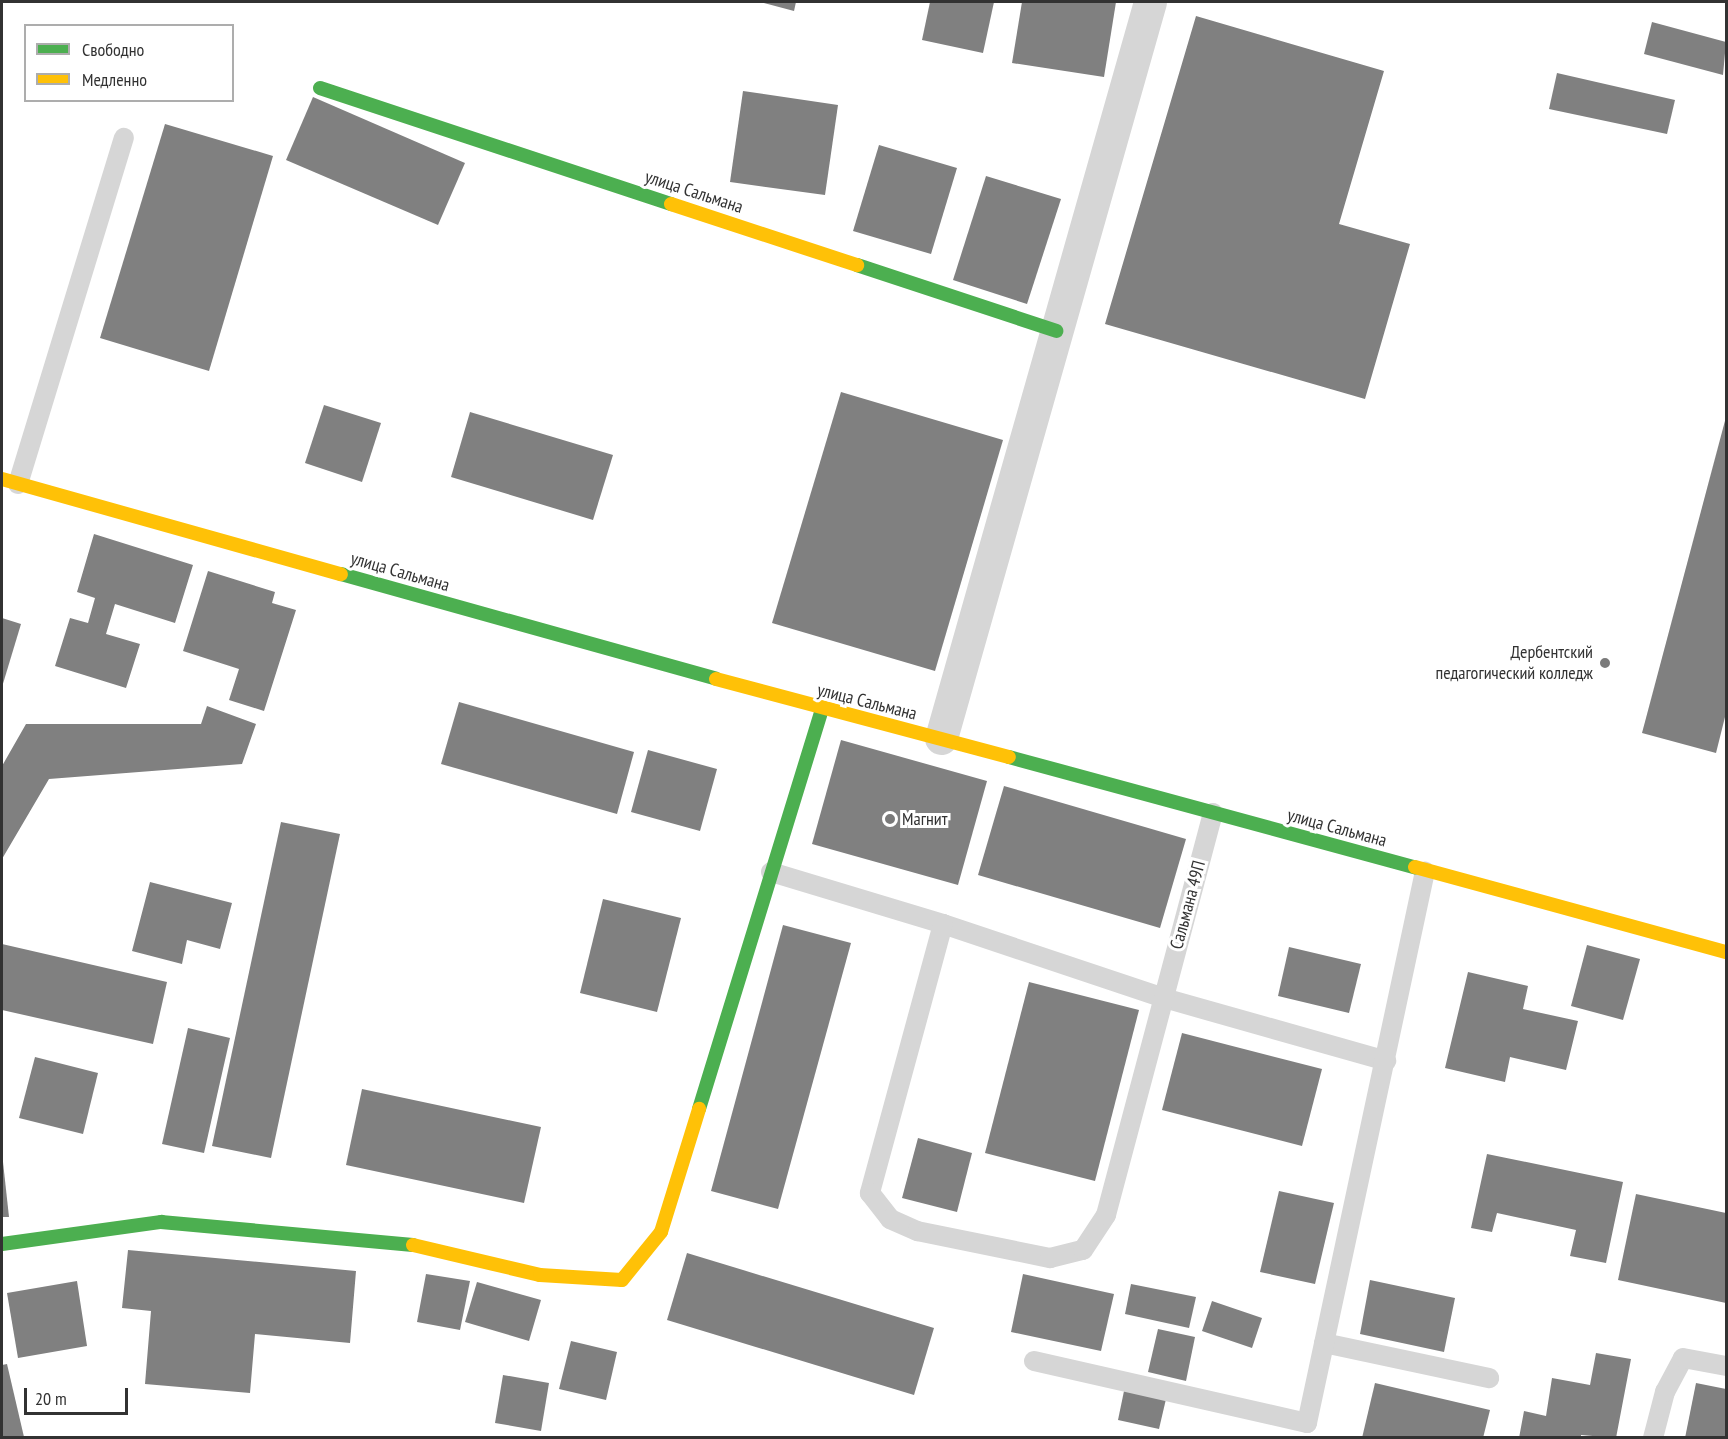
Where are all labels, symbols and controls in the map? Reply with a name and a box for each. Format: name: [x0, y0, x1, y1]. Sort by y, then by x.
legend: [24, 24, 234, 102]
text: Свободно: [82, 38, 144, 61]
text: Медленно: [82, 68, 147, 91]
street label: улица Сальмана: [642, 166, 746, 218]
street label: улица Сальмана: [348, 548, 452, 596]
place label: Дербентский педагогический колледж: [1436, 642, 1593, 684]
marker: Дербентский педагогический колледж: [1598, 656, 1612, 670]
street label: улица Сальмана: [815, 679, 919, 725]
street label: улица Сальмана: [1285, 804, 1389, 852]
place label: Магнит: [902, 808, 947, 830]
marker: Магнит: [883, 812, 897, 826]
street label: Сальмана 49П: [1166, 858, 1210, 952]
scale bar: [27, 1376, 130, 1414]
text: 20 m: [35, 1387, 67, 1410]

